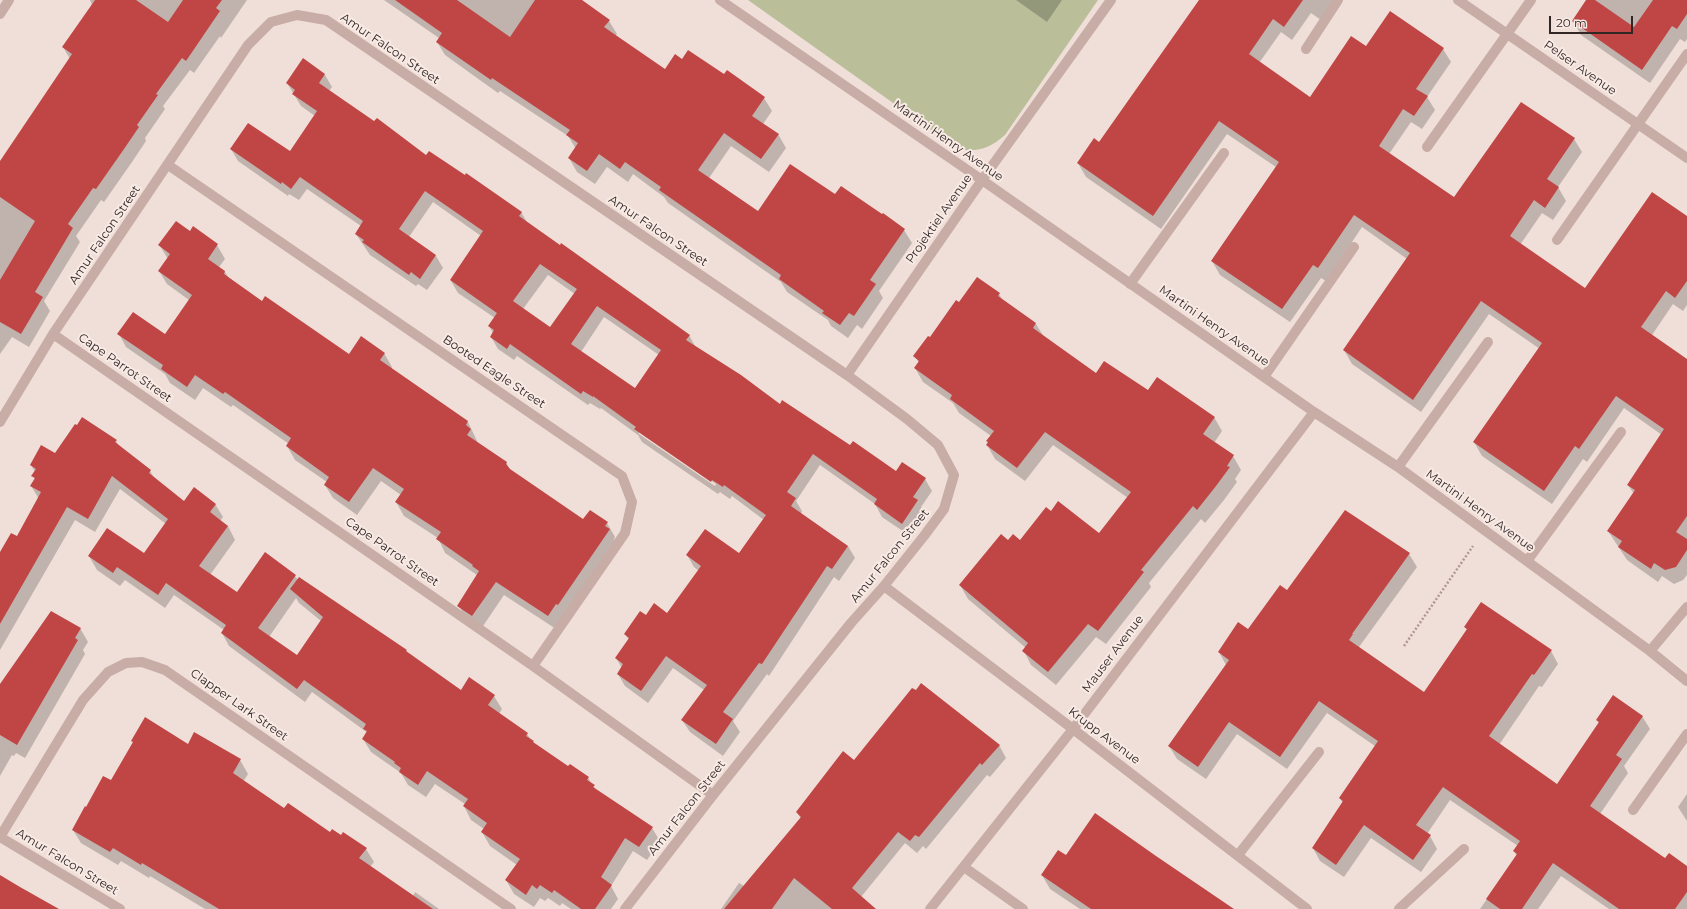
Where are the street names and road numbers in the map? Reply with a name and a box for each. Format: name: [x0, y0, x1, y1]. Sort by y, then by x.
street label: Amur Falcon Street: [338, 10, 442, 88]
street label: Pelser Avenue: [1541, 38, 1619, 98]
street label: Martini Henry Avenue: [890, 98, 1006, 184]
street label: Projektiel Avenue: [903, 172, 975, 266]
street label: Amur Falcon Street: [66, 183, 144, 287]
street label: Amur Falcon Street: [606, 192, 710, 270]
street label: Martini Henry Avenue: [1156, 283, 1272, 369]
street label: Cape Parrot Street: [76, 330, 174, 406]
street label: Booted Eagle Street: [440, 332, 548, 412]
street label: Martini Henry Avenue: [1423, 467, 1537, 555]
street label: Amur Falcon Street: [848, 506, 932, 606]
street label: Cape Parrot Street: [343, 514, 441, 590]
street label: Mauser Avenue: [1079, 613, 1147, 695]
street label: Clapper Lark Street: [187, 666, 291, 744]
street label: Krupp Avenue: [1065, 704, 1143, 768]
street label: Amur Falcon Street: [645, 758, 729, 858]
street label: Amur Falcon Street: [13, 826, 121, 898]

